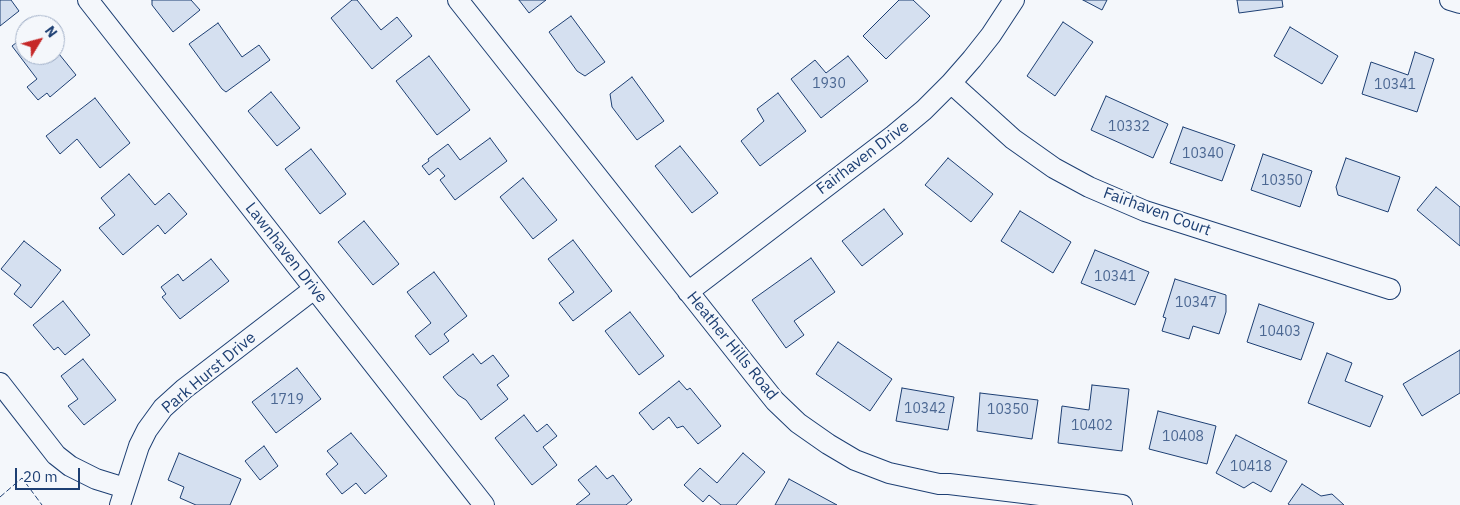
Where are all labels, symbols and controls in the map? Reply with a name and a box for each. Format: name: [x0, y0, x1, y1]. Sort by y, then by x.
north arrow: [15, 15, 65, 65]
text: N: [41, 22, 61, 41]
house number: 1930: [812, 76, 846, 92]
house number: 10341: [1374, 77, 1416, 93]
street label: Fairhaven Drive: [813, 117, 913, 199]
house number: 10332: [1108, 119, 1150, 135]
house number: 10340: [1182, 146, 1224, 162]
house number: 10350: [1261, 173, 1303, 189]
street label: Fairhaven Court: [1101, 184, 1213, 240]
street label: Lawnhaven Drive: [241, 199, 331, 307]
house number: 10341: [1094, 269, 1136, 285]
street label: Heather Hills Road: [682, 288, 782, 404]
house number: 10347: [1175, 295, 1217, 311]
house number: 10403: [1259, 324, 1301, 340]
street label: Park Hurst Drive: [158, 328, 260, 418]
house number: 1719: [270, 392, 304, 408]
house number: 10342: [904, 401, 946, 417]
house number: 10350: [987, 402, 1029, 418]
house number: 10402: [1071, 418, 1113, 434]
house number: 10408: [1162, 429, 1204, 445]
scale bar: [18, 458, 82, 490]
house number: 10418: [1230, 459, 1272, 475]
text: 20 m: [23, 467, 58, 486]

